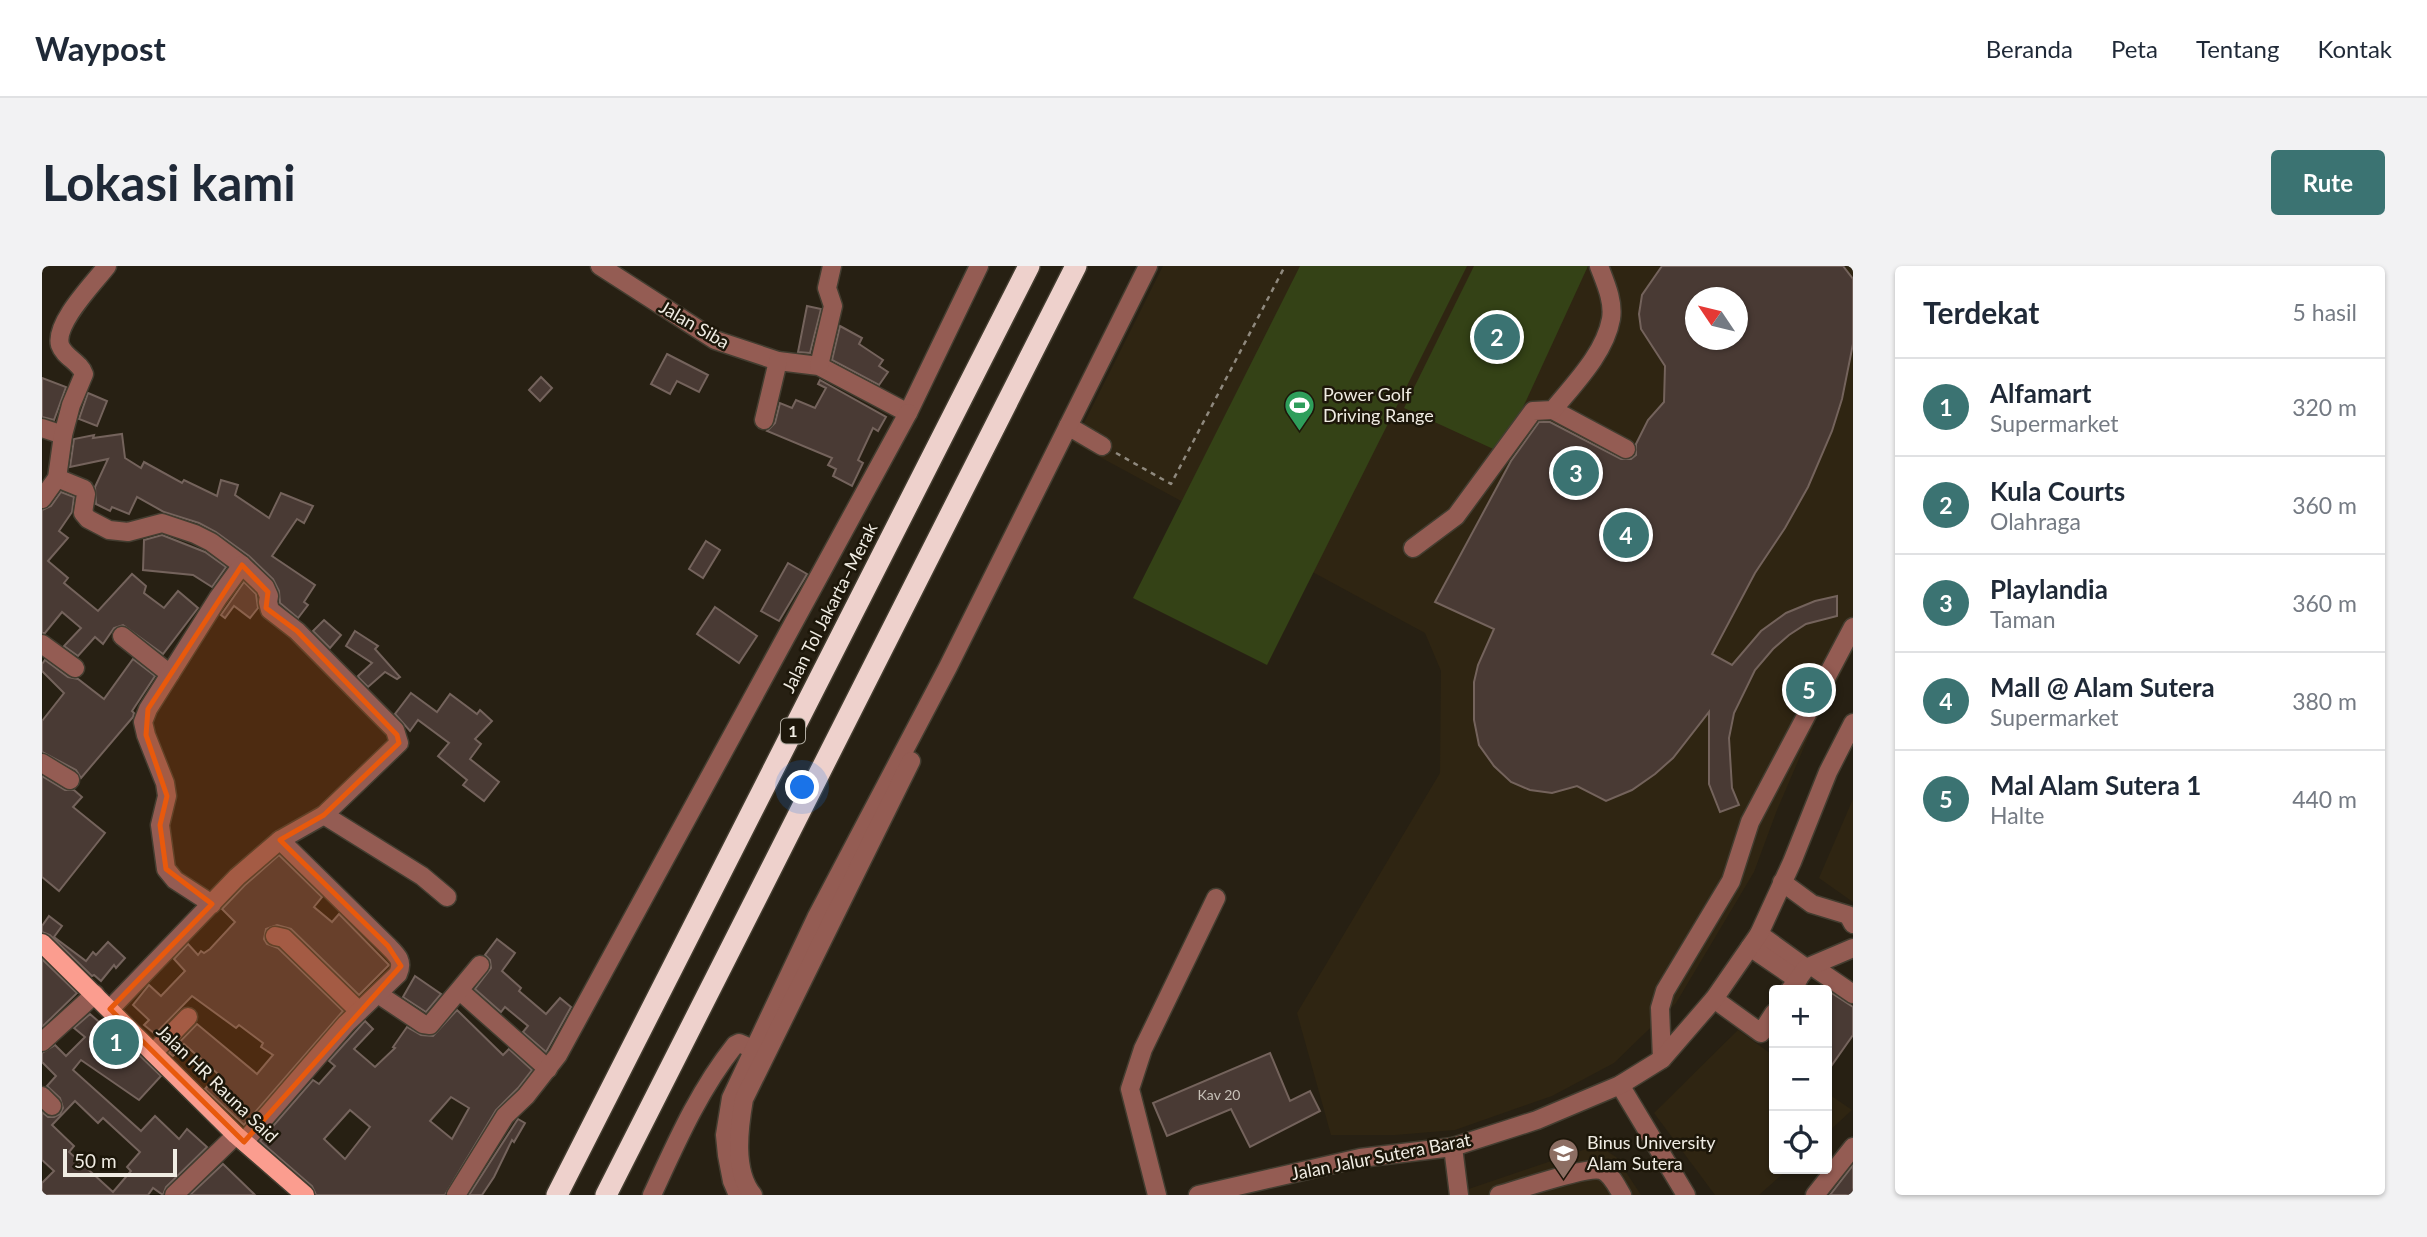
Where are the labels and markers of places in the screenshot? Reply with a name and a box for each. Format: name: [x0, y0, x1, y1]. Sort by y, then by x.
pin: 2: [1474, 311, 1520, 363]
place label: Power Golf Driving Range: [1323, 383, 1434, 426]
sports icon: Power Golf Driving Range: [1283, 388, 1317, 432]
pin: 3: [1553, 447, 1599, 499]
pin: 4: [1603, 509, 1649, 561]
pin: 5: [1786, 664, 1832, 716]
pin: 1: [93, 1016, 139, 1068]
place label: Binus University Alam Sutera: [1587, 1131, 1716, 1174]
school or university icon: Binus University Alam Sutera: [1547, 1136, 1581, 1180]

